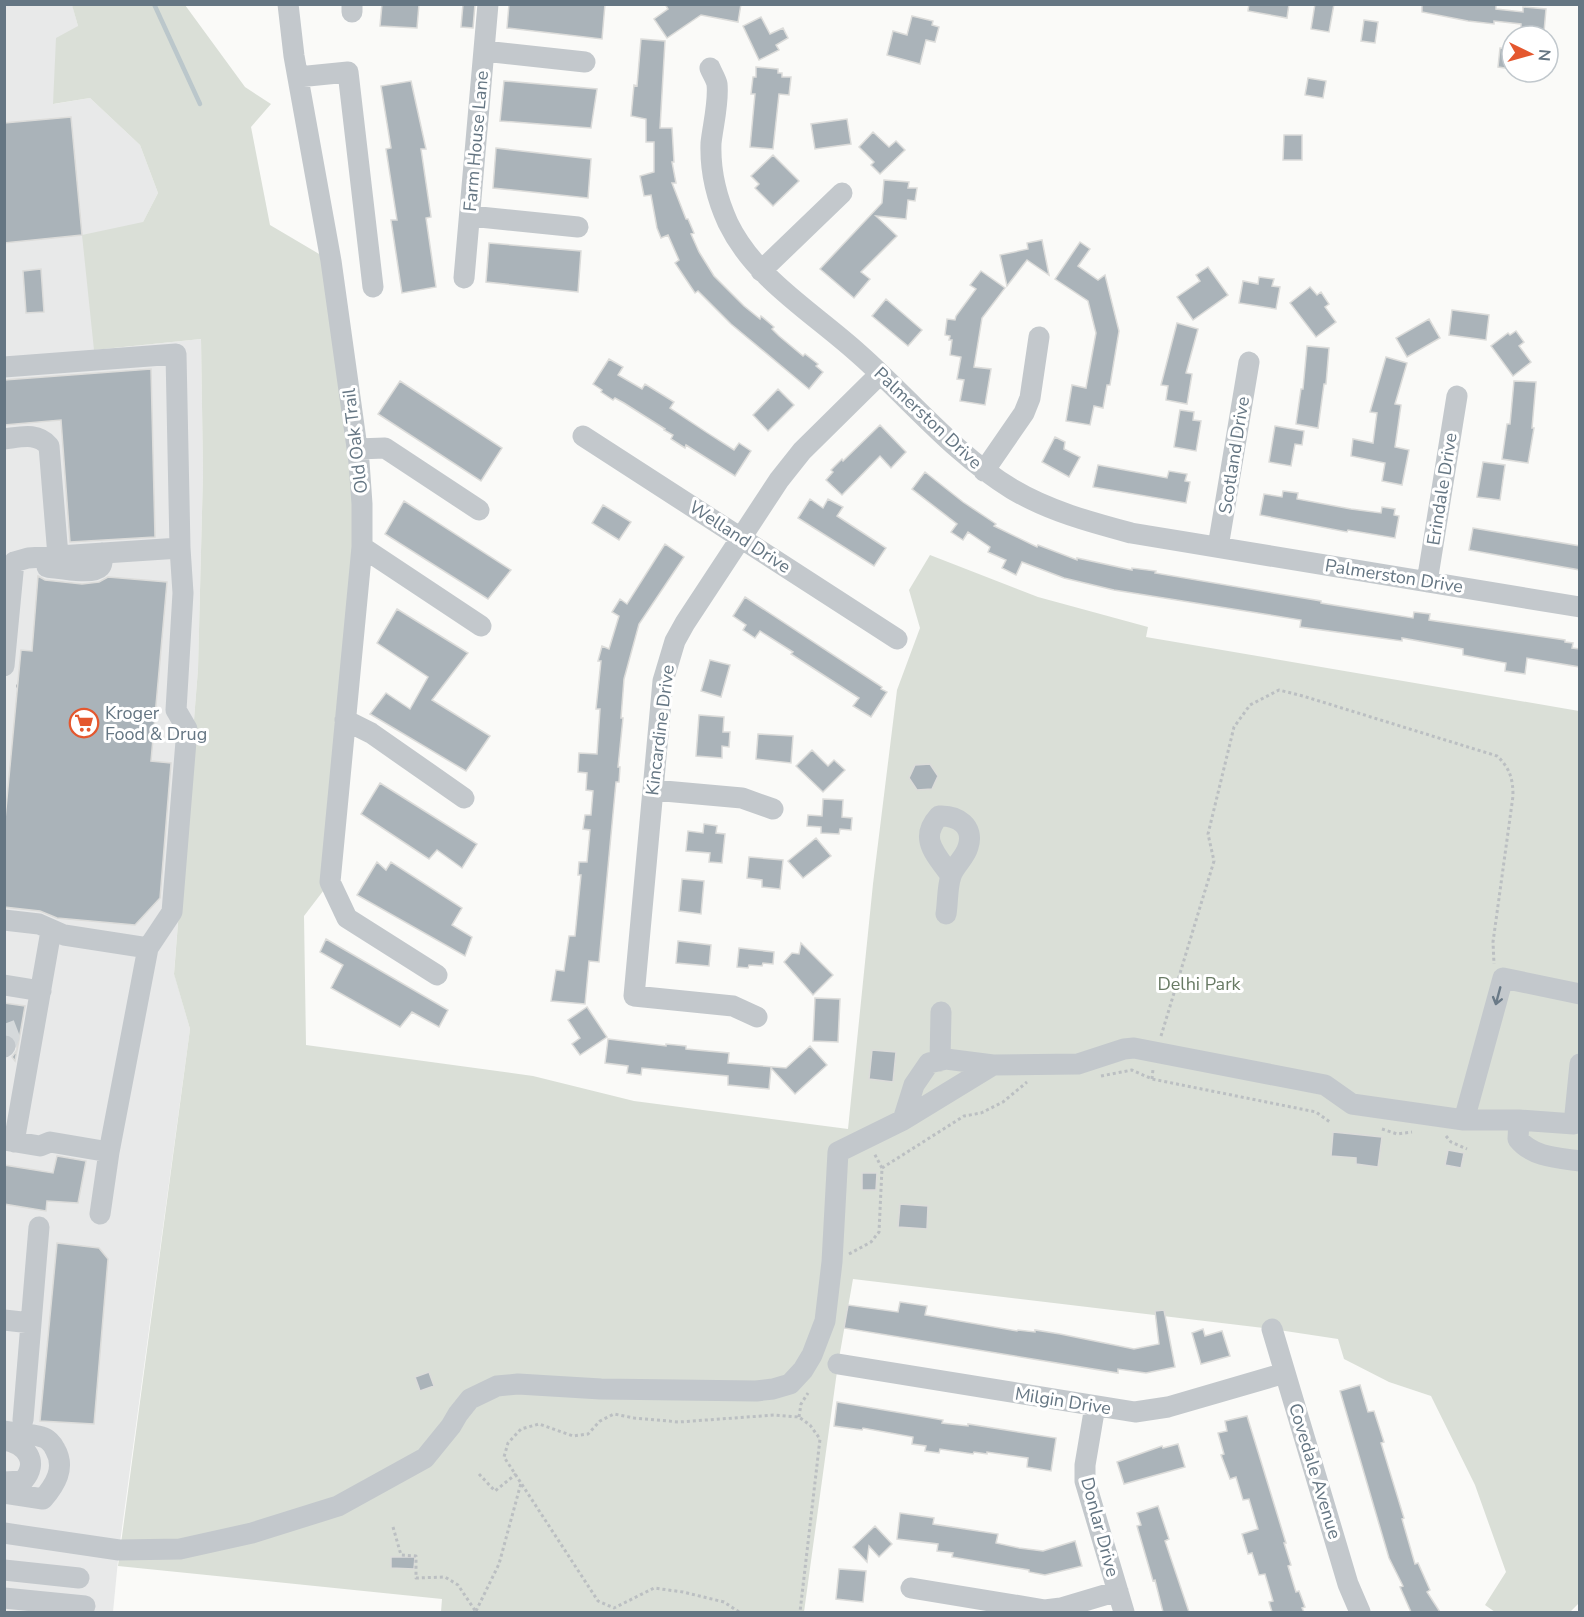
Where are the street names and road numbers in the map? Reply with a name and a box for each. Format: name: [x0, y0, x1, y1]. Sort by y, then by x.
street label: Farm House Lane: [458, 70, 494, 212]
street label: Palmerston Drive: [869, 362, 987, 474]
street label: Old Oak Trail: [337, 386, 373, 495]
street label: Scotland Drive: [1213, 395, 1255, 515]
street label: Erindale Drive: [1421, 431, 1463, 547]
street label: Welland Drive: [685, 495, 795, 579]
street label: Palmerston Drive: [1323, 553, 1465, 599]
street label: Kincardine Drive: [640, 663, 680, 797]
street label: Milgin Drive: [1013, 1382, 1113, 1420]
street label: Covedale Avenue: [1283, 1400, 1347, 1542]
street label: Donlar Drive: [1075, 1475, 1125, 1579]

